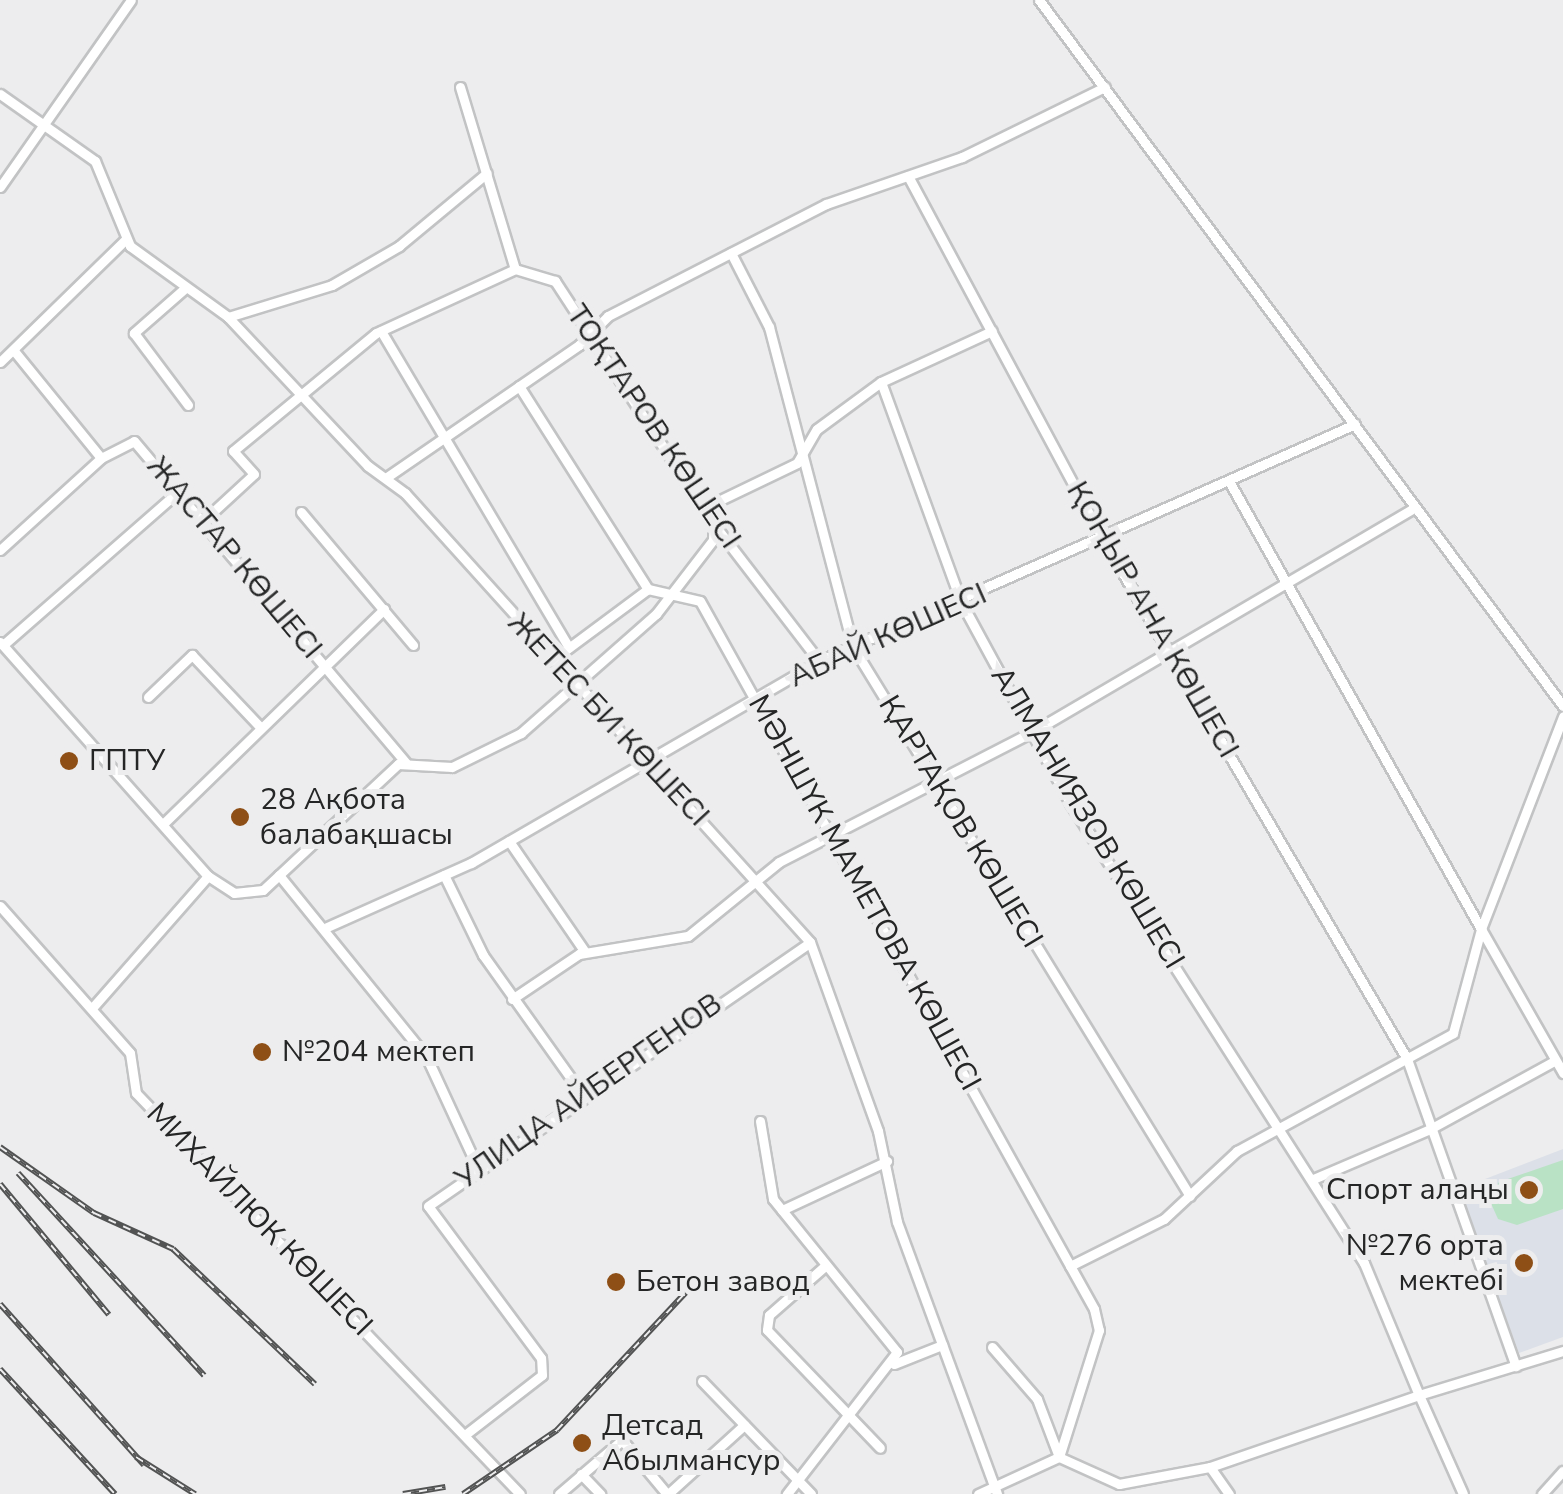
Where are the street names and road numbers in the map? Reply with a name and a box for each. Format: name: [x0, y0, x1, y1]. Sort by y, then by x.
street label: ТОҚТАРОВ КӨШЕСІ: [558, 298, 748, 556]
street label: ЖАСТАР КӨШЕСІ: [139, 450, 329, 666]
street label: ҚОҢЫР АНА КӨШЕСІ: [1058, 476, 1246, 764]
street label: АБАЙ КӨШЕСІ: [784, 576, 992, 696]
street label: ЖЕТЕС БИ КӨШЕСІ: [500, 606, 716, 834]
street label: АЛМАНИЯЗОВ КӨШЕСІ: [983, 660, 1191, 976]
street label: МӘНШҮК МАМЕТОВА КӨШЕСІ: [740, 689, 988, 1097]
street label: ҚАРТАҚОВ КӨШЕСІ: [870, 689, 1050, 955]
street label: УЛИЦА АЙБЕРГЕНОВ: [449, 986, 729, 1198]
street label: МИХАЙЛЮК КӨШЕСІ: [139, 1096, 379, 1344]

